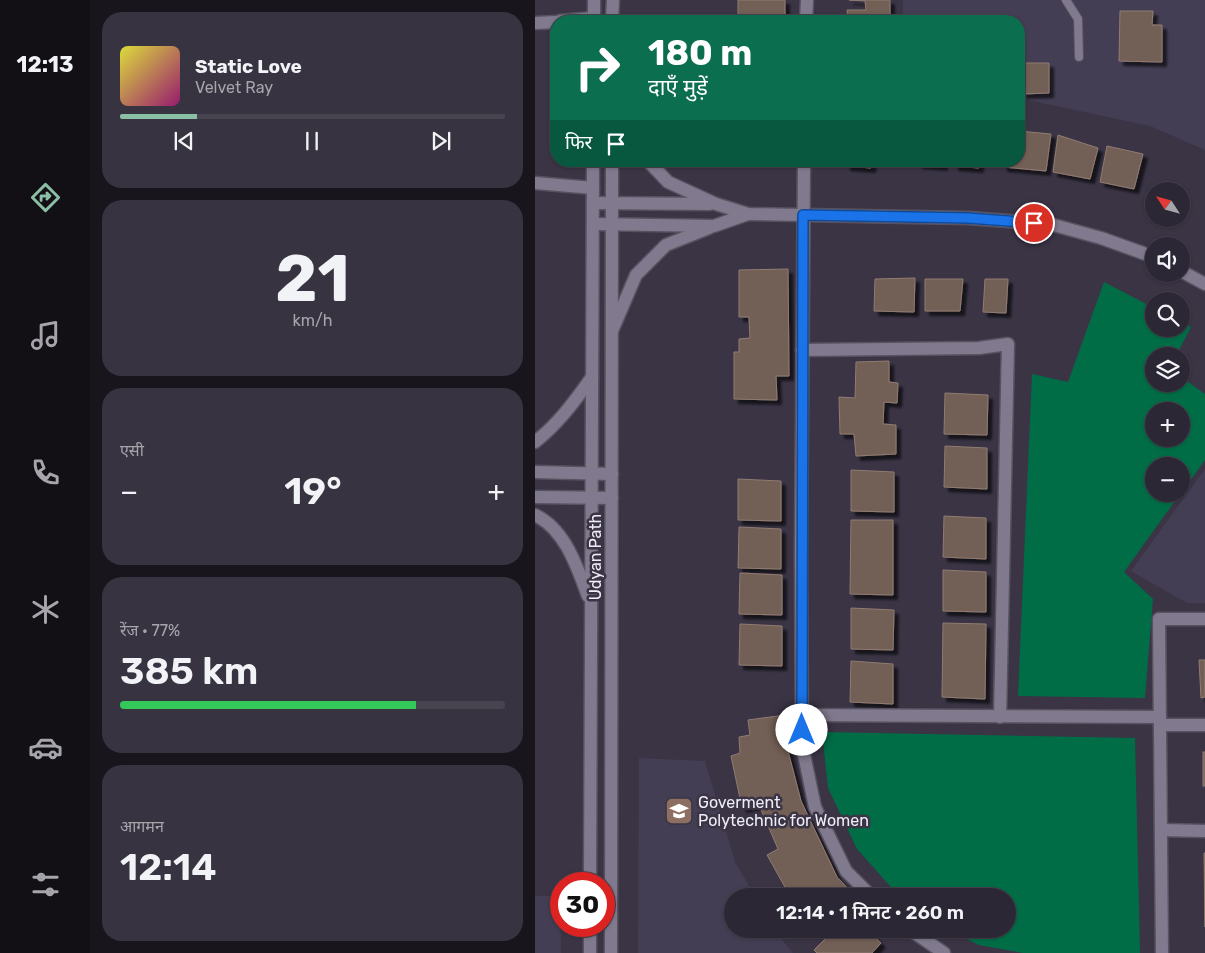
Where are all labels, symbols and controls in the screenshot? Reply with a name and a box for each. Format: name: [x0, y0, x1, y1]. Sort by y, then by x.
text: 180 m: [648, 32, 752, 74]
icon: right: [565, 35, 630, 100]
text: 12:13: [16, 51, 74, 78]
text: Static Love: [195, 55, 302, 78]
text: दाएँ मुड़ें: [648, 74, 708, 101]
text: Velvet Ray: [195, 78, 273, 97]
icon: previous: [170, 127, 198, 155]
icon: pause: [298, 127, 326, 155]
icon: next: [427, 127, 455, 155]
icon: arrive: [602, 130, 630, 158]
text: फिर: [565, 131, 592, 154]
icon: directions: [28, 180, 63, 215]
north arrow: [1145, 182, 1190, 228]
map controls: [1145, 182, 1190, 502]
pin: [1013, 202, 1055, 244]
icon: arrive: [1020, 209, 1048, 237]
button: sound: [1145, 237, 1190, 282]
text: 21: [275, 240, 350, 317]
button: search: [1145, 292, 1190, 337]
text: km/h: [293, 311, 332, 330]
icon: music: [28, 318, 63, 353]
button: layers: [1145, 347, 1190, 392]
button: +: [1145, 402, 1190, 447]
text: एसी: [120, 441, 144, 460]
icon: phone: [28, 455, 63, 490]
button: −: [1145, 457, 1190, 502]
text: 19°: [284, 468, 342, 514]
text: −: [120, 475, 138, 508]
text: +: [488, 475, 505, 508]
street label: Udyan Path: [586, 514, 605, 600]
icon: climate: [28, 592, 63, 627]
text: रेंज · 77%: [120, 621, 180, 640]
text: 385 km: [120, 648, 258, 694]
position arrow: [775, 703, 827, 755]
icon: car: [28, 730, 63, 765]
place label: Goverment Polytechnic for Women: [698, 793, 869, 830]
school or university icon: Goverment Polytechnic for Women: [664, 796, 694, 826]
text: आगमन: [120, 817, 164, 836]
text: 12:14: [120, 844, 217, 890]
icon: filters: [28, 867, 63, 902]
speed limit sign: 30: [550, 872, 615, 937]
text: 12:14 · 1 मिनट · 260 m: [776, 901, 964, 924]

